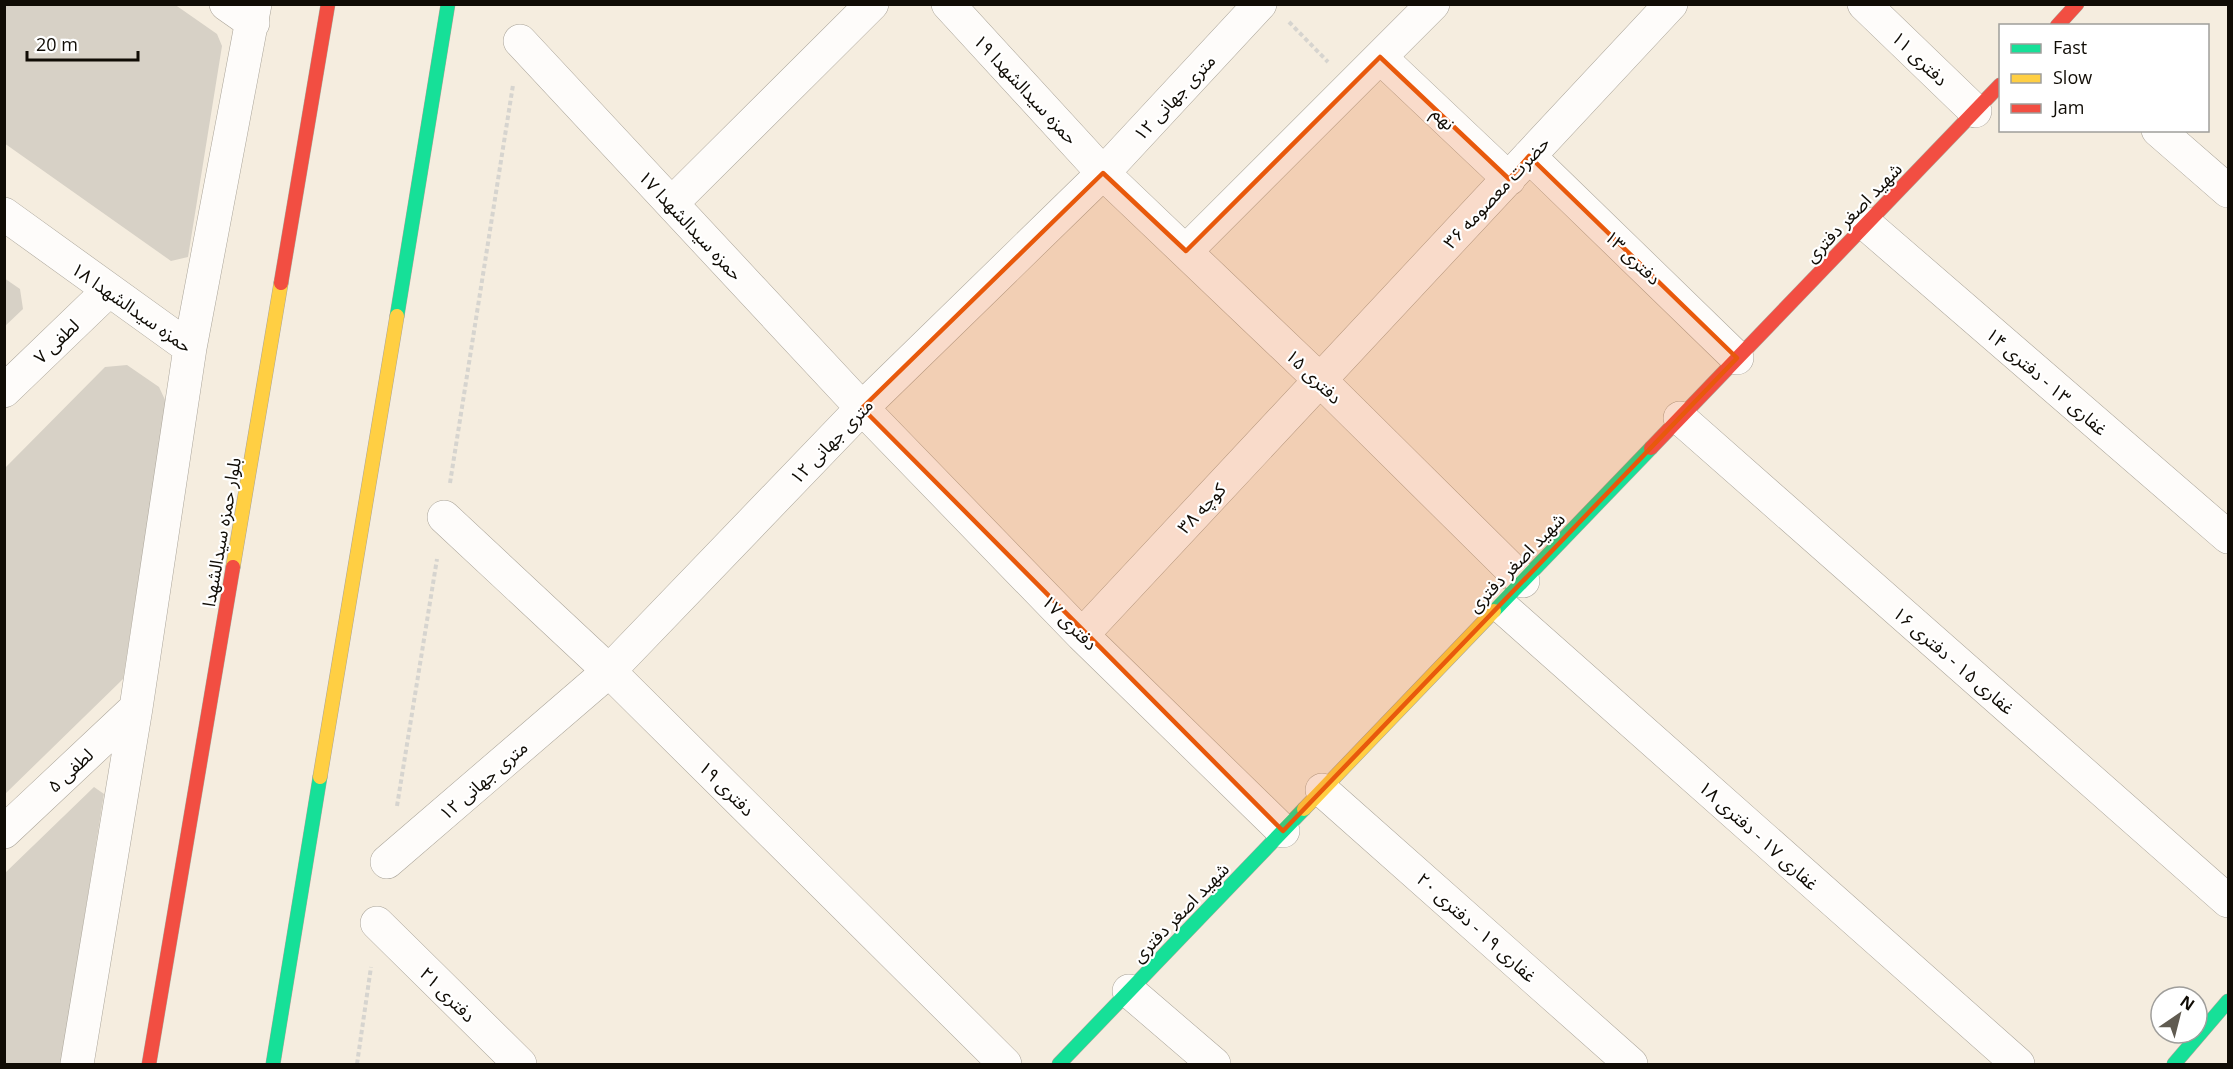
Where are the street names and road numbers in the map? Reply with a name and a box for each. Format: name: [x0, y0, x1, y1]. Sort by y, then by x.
street label: دفتری ۱۱: [1887, 25, 1953, 91]
street label: حمزه سیدالشهدا ۱۹: [969, 29, 1083, 149]
street label: ۱۲ متری جهانی: [1128, 49, 1220, 145]
street label: نهم: [1426, 101, 1461, 136]
street label: حضرت معصومه ۳۶: [1438, 131, 1554, 253]
street label: شهید اصغر دفتری: [1799, 157, 1907, 267]
street label: حمزه سیدالشهدا ۱۷: [634, 165, 748, 285]
street label: دفتری ۱۳: [1600, 224, 1666, 290]
street label: حمزه سیدالشهدا ۱۸: [67, 256, 197, 358]
street label: لطفی ۷: [28, 313, 84, 369]
street label: غفاری ۱۳ - دفتری ۱۴: [1981, 322, 2113, 440]
street label: دفتری ۱۵: [1281, 343, 1347, 409]
street label: ۱۲ متری جهانی: [784, 393, 878, 489]
street label: بلوار حمزه سیدالشهدا: [196, 455, 246, 609]
street label: کوچه ۳۸: [1172, 477, 1231, 538]
street label: شهید اصغر دفتری: [1462, 507, 1570, 617]
street label: دفتری ۱۷: [1037, 589, 1103, 655]
street label: غفاری ۱۵ - دفتری ۱۶: [1888, 601, 2020, 719]
street label: ۱۲ متری جهانی: [434, 735, 532, 825]
street label: لطفی ۵: [42, 743, 98, 797]
street label: دفتری ۱۹: [694, 755, 760, 821]
street label: غفاری ۱۷ - دفتری ۱۸: [1694, 775, 1824, 895]
street label: شهید اصغر دفتری: [1126, 857, 1234, 967]
street label: غفاری ۱۹ - دفتری ۲۰: [1412, 867, 1542, 987]
street label: دفتری ۲۱: [415, 961, 481, 1027]

